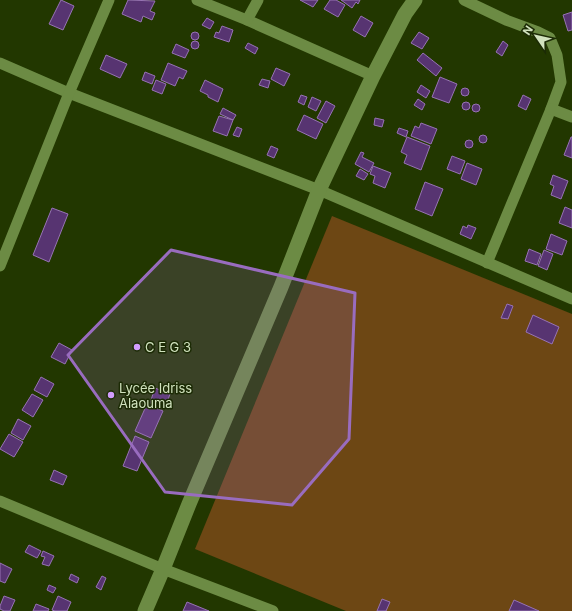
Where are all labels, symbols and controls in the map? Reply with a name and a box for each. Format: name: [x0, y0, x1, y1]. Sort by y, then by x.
north arrow: [516, 16, 556, 56]
text: N: [520, 23, 536, 38]
place label: C E G 3: [145, 339, 191, 355]
marker: C E G 3: [132, 342, 142, 352]
place label: Lycée Idriss Alaouma: [119, 380, 192, 411]
marker: Lycée Idriss Alaouma: [106, 390, 116, 400]

